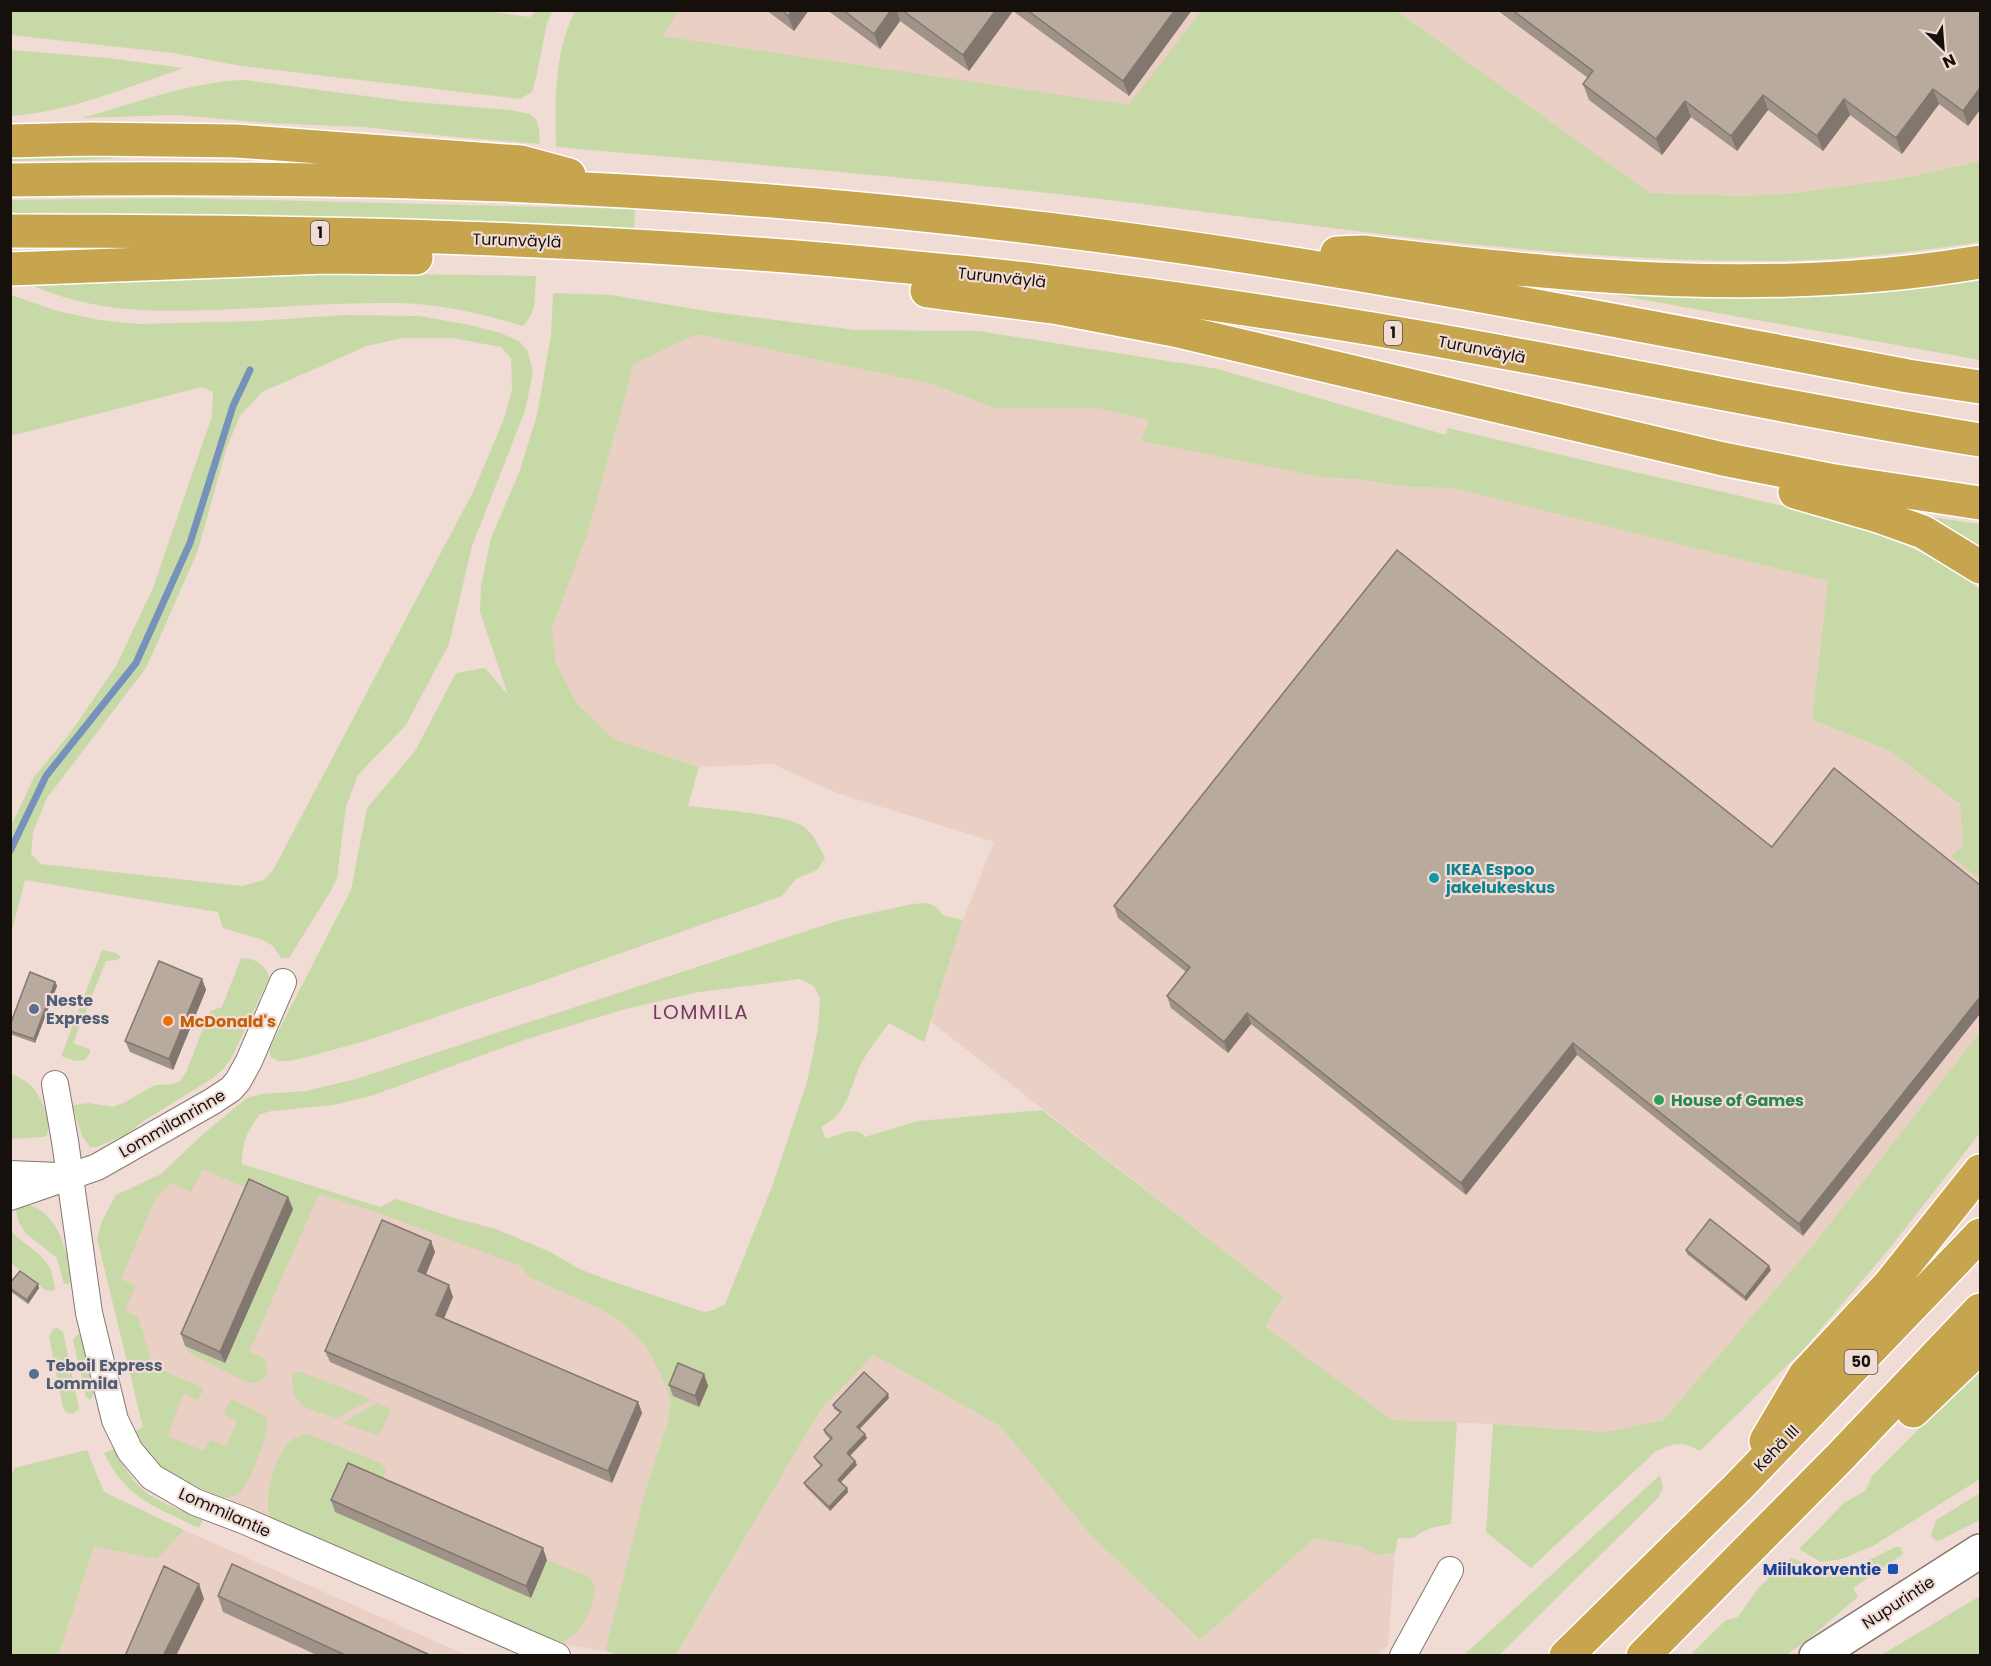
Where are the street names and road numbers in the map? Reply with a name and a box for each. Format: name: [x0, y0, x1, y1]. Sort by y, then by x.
road number: 1: [311, 221, 329, 245]
street label: Turunväylä: [472, 227, 562, 254]
street label: Turunväylä: [957, 261, 1047, 294]
road number: 1: [1384, 321, 1402, 345]
street label: Turunväylä: [1436, 330, 1528, 369]
street label: Lommilanrinne: [115, 1084, 230, 1163]
road number: 50: [1844, 1350, 1878, 1374]
street label: Kehä III: [1748, 1420, 1804, 1477]
street label: Lommilantie: [175, 1482, 275, 1543]
street label: Nupurintie: [1857, 1570, 1939, 1634]

